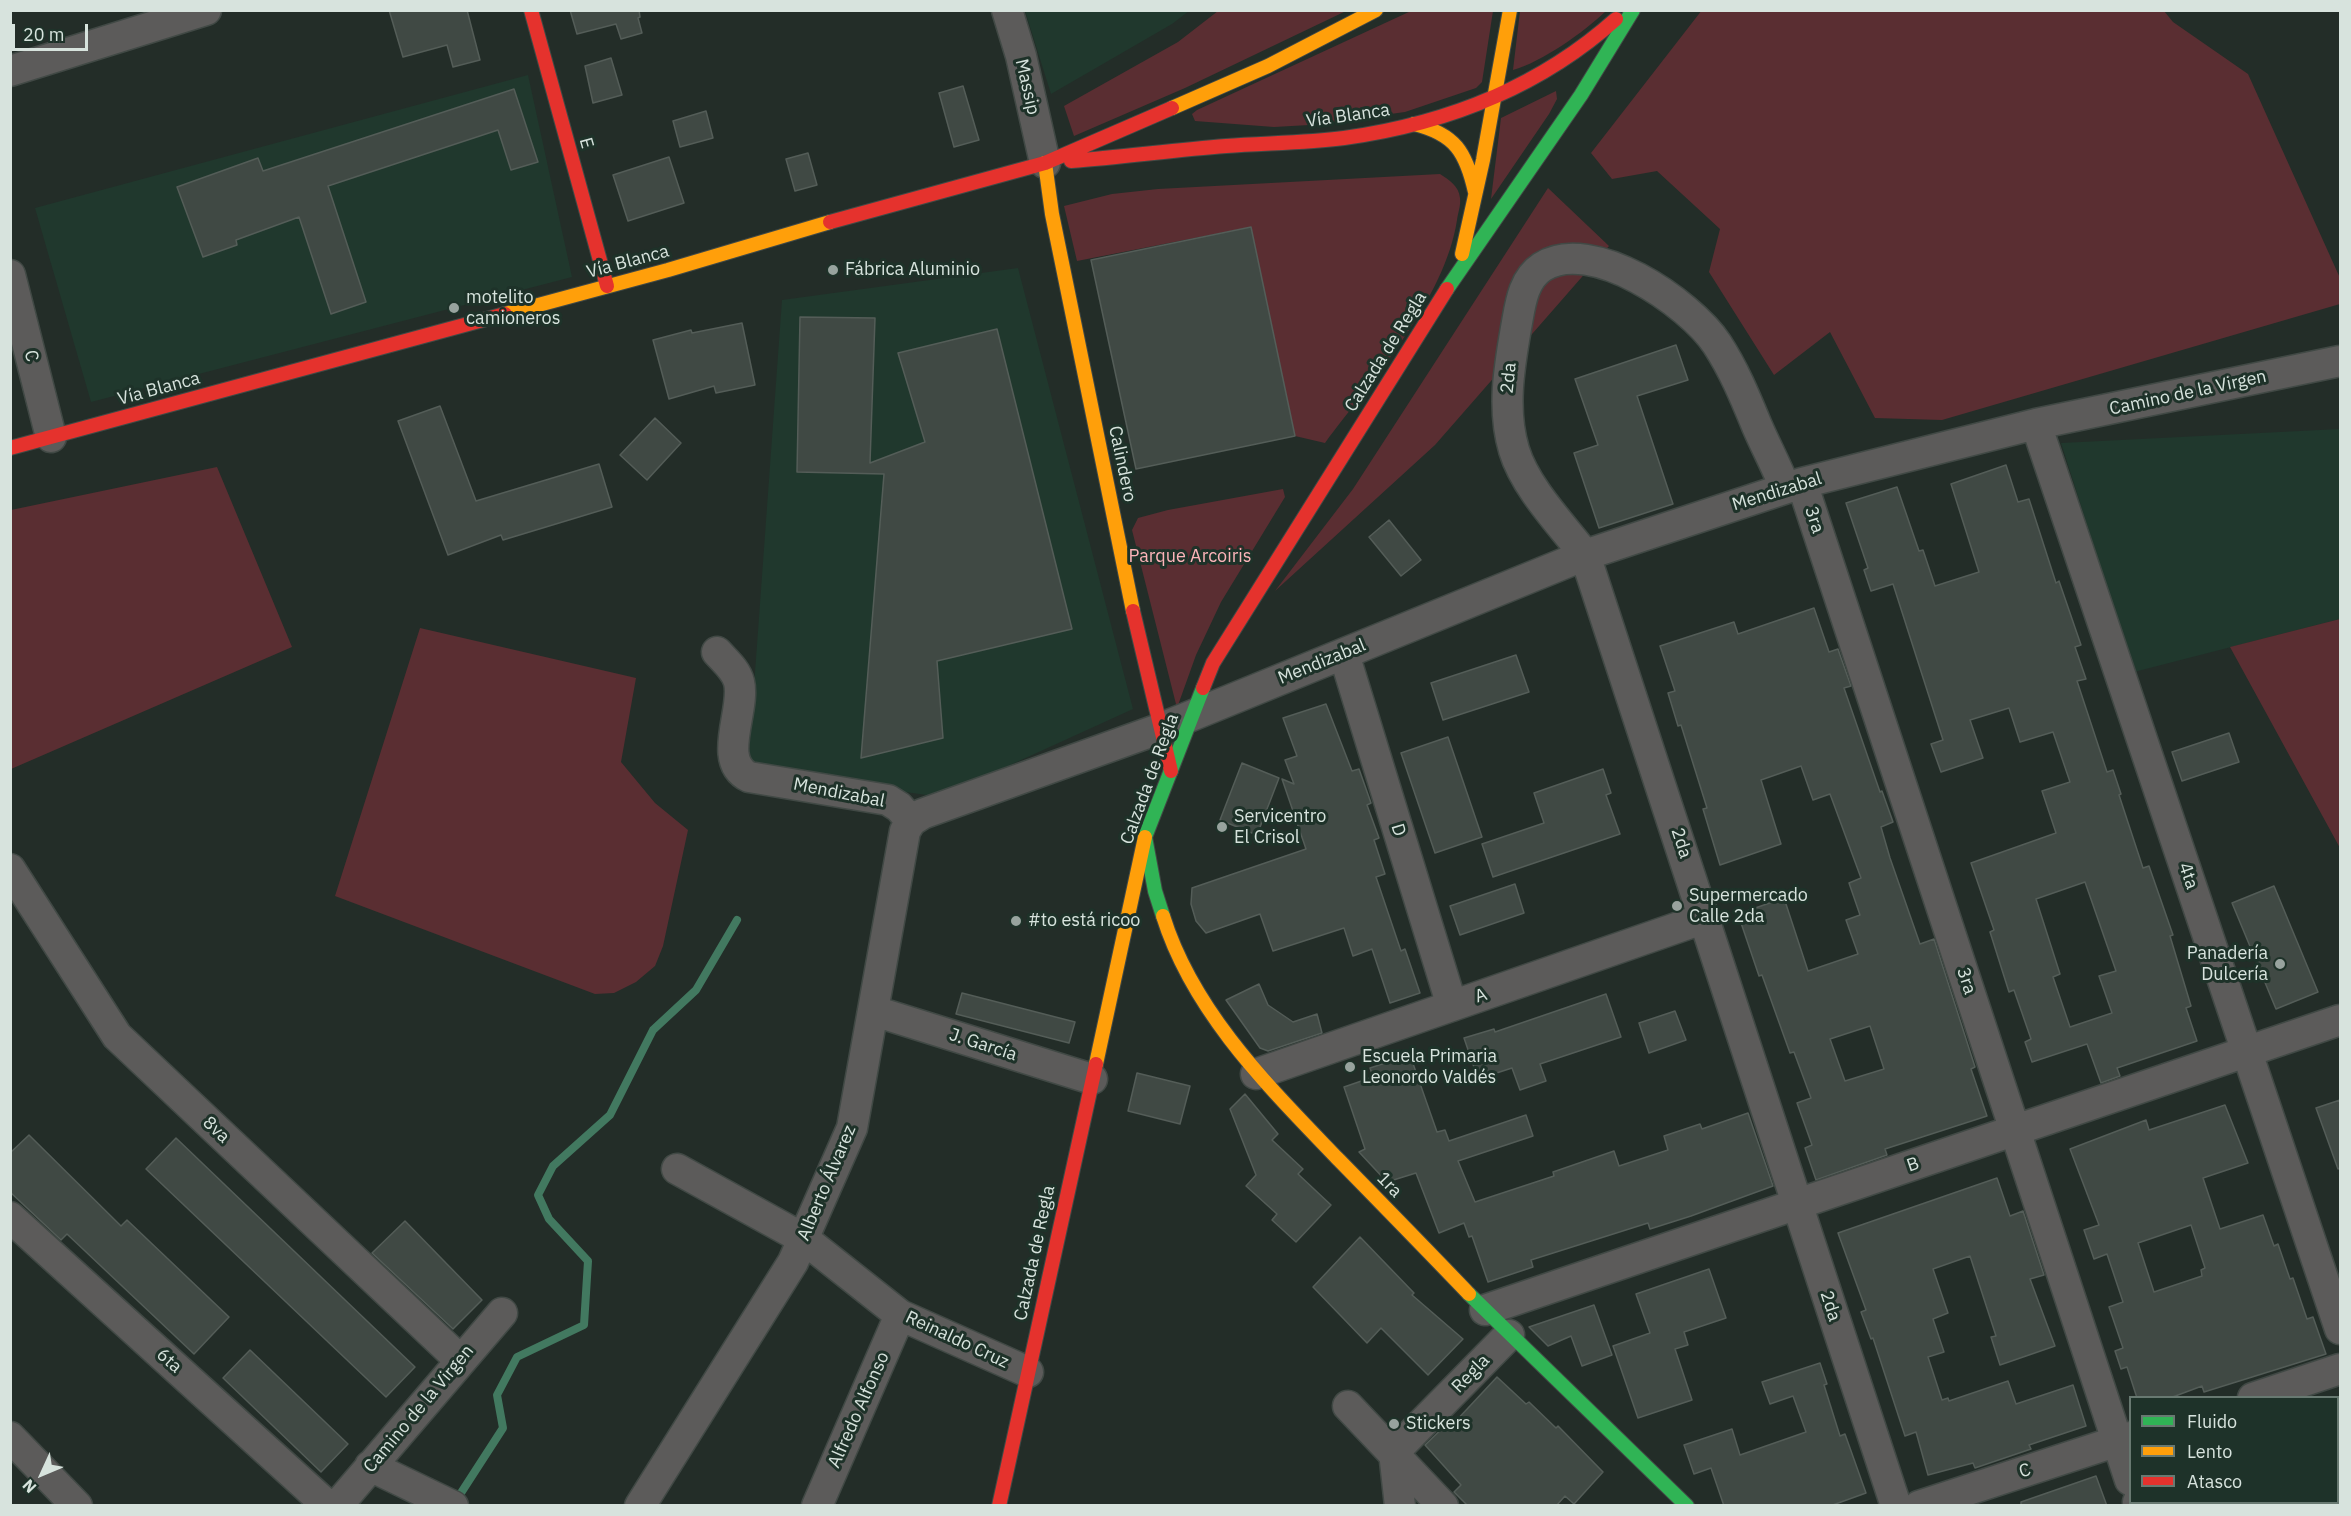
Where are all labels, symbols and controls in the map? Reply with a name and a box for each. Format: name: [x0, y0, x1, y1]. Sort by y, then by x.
scale bar: [15, 12, 92, 50]
text: 20 m: [23, 23, 65, 46]
street label: Massip: [1010, 57, 1044, 117]
street label: Vía Blanca: [1305, 99, 1391, 133]
street label: E: [574, 135, 598, 151]
street label: Vía Blanca: [584, 241, 672, 283]
place label: Fábrica Aluminio: [845, 259, 980, 281]
marker: Fábrica Aluminio: [826, 263, 840, 277]
place label: motelito camioneros: [466, 287, 560, 330]
street label: Calzada de Regla: [1340, 288, 1432, 416]
marker: motelito camioneros: [447, 301, 461, 315]
street label: C: [19, 348, 43, 364]
street label: 2da: [1497, 362, 1521, 394]
street label: Camino de la Virgen: [2107, 366, 2269, 420]
street label: Vía Blanca: [115, 368, 203, 410]
street label: Calindero: [1103, 424, 1141, 504]
street label: Mendizabal: [1730, 468, 1824, 516]
street label: 3ra: [1800, 504, 1828, 536]
park label: Parque Arcoiris: [1128, 546, 1252, 568]
street label: Mendizabal: [1275, 635, 1369, 689]
street label: Calzada de Regla: [1116, 711, 1184, 847]
street label: Mendizabal: [792, 774, 886, 812]
place label: Servicentro El Crisol: [1234, 806, 1326, 848]
marker: Servicentro El Crisol: [1215, 820, 1229, 834]
street label: D: [1386, 821, 1410, 839]
street label: 2da: [1666, 825, 1696, 861]
street label: 4ta: [2173, 860, 2203, 892]
place label: Supermercado Calle 2da: [1689, 885, 1808, 928]
marker: Supermercado Calle 2da: [1670, 899, 1684, 913]
place label: #to está ricoo: [1028, 910, 1140, 932]
marker: #to está ricoo: [1009, 914, 1023, 928]
place label: Panadería Dulcería: [2187, 943, 2268, 986]
marker: Panadería Dulcería: [2273, 957, 2287, 971]
street label: 3ra: [1952, 965, 1980, 997]
street label: A: [1472, 984, 1490, 1008]
street label: J. García: [946, 1024, 1020, 1066]
place label: Escuela Primaria Leonordo Valdés: [1362, 1046, 1497, 1088]
marker: Escuela Primaria Leonordo Valdés: [1343, 1060, 1357, 1074]
street label: 8va: [198, 1112, 234, 1148]
street label: Alberto Álvarez: [793, 1122, 861, 1244]
street label: B: [1904, 1153, 1922, 1177]
street label: 1ra: [1372, 1168, 1406, 1202]
street label: Calzada de Regla: [1010, 1183, 1060, 1323]
street label: 2da: [1815, 1288, 1845, 1324]
street label: Reinaldo Cruz: [902, 1307, 1012, 1373]
street label: Camino de la Virgen: [359, 1341, 479, 1477]
street label: 6ta: [152, 1344, 186, 1378]
street label: Alfredo Alfonso: [824, 1349, 894, 1471]
street label: Regla: [1448, 1350, 1494, 1398]
legend: [2129, 1396, 2339, 1504]
text: Fluido: [2187, 1410, 2237, 1433]
place label: Stickers: [1406, 1413, 1471, 1435]
marker: Stickers: [1387, 1417, 1401, 1431]
text: Lento: [2187, 1440, 2232, 1463]
north arrow: [12, 1444, 72, 1504]
street label: C: [2016, 1459, 2034, 1483]
text: Atasco: [2187, 1470, 2242, 1493]
text: N: [18, 1475, 40, 1498]

